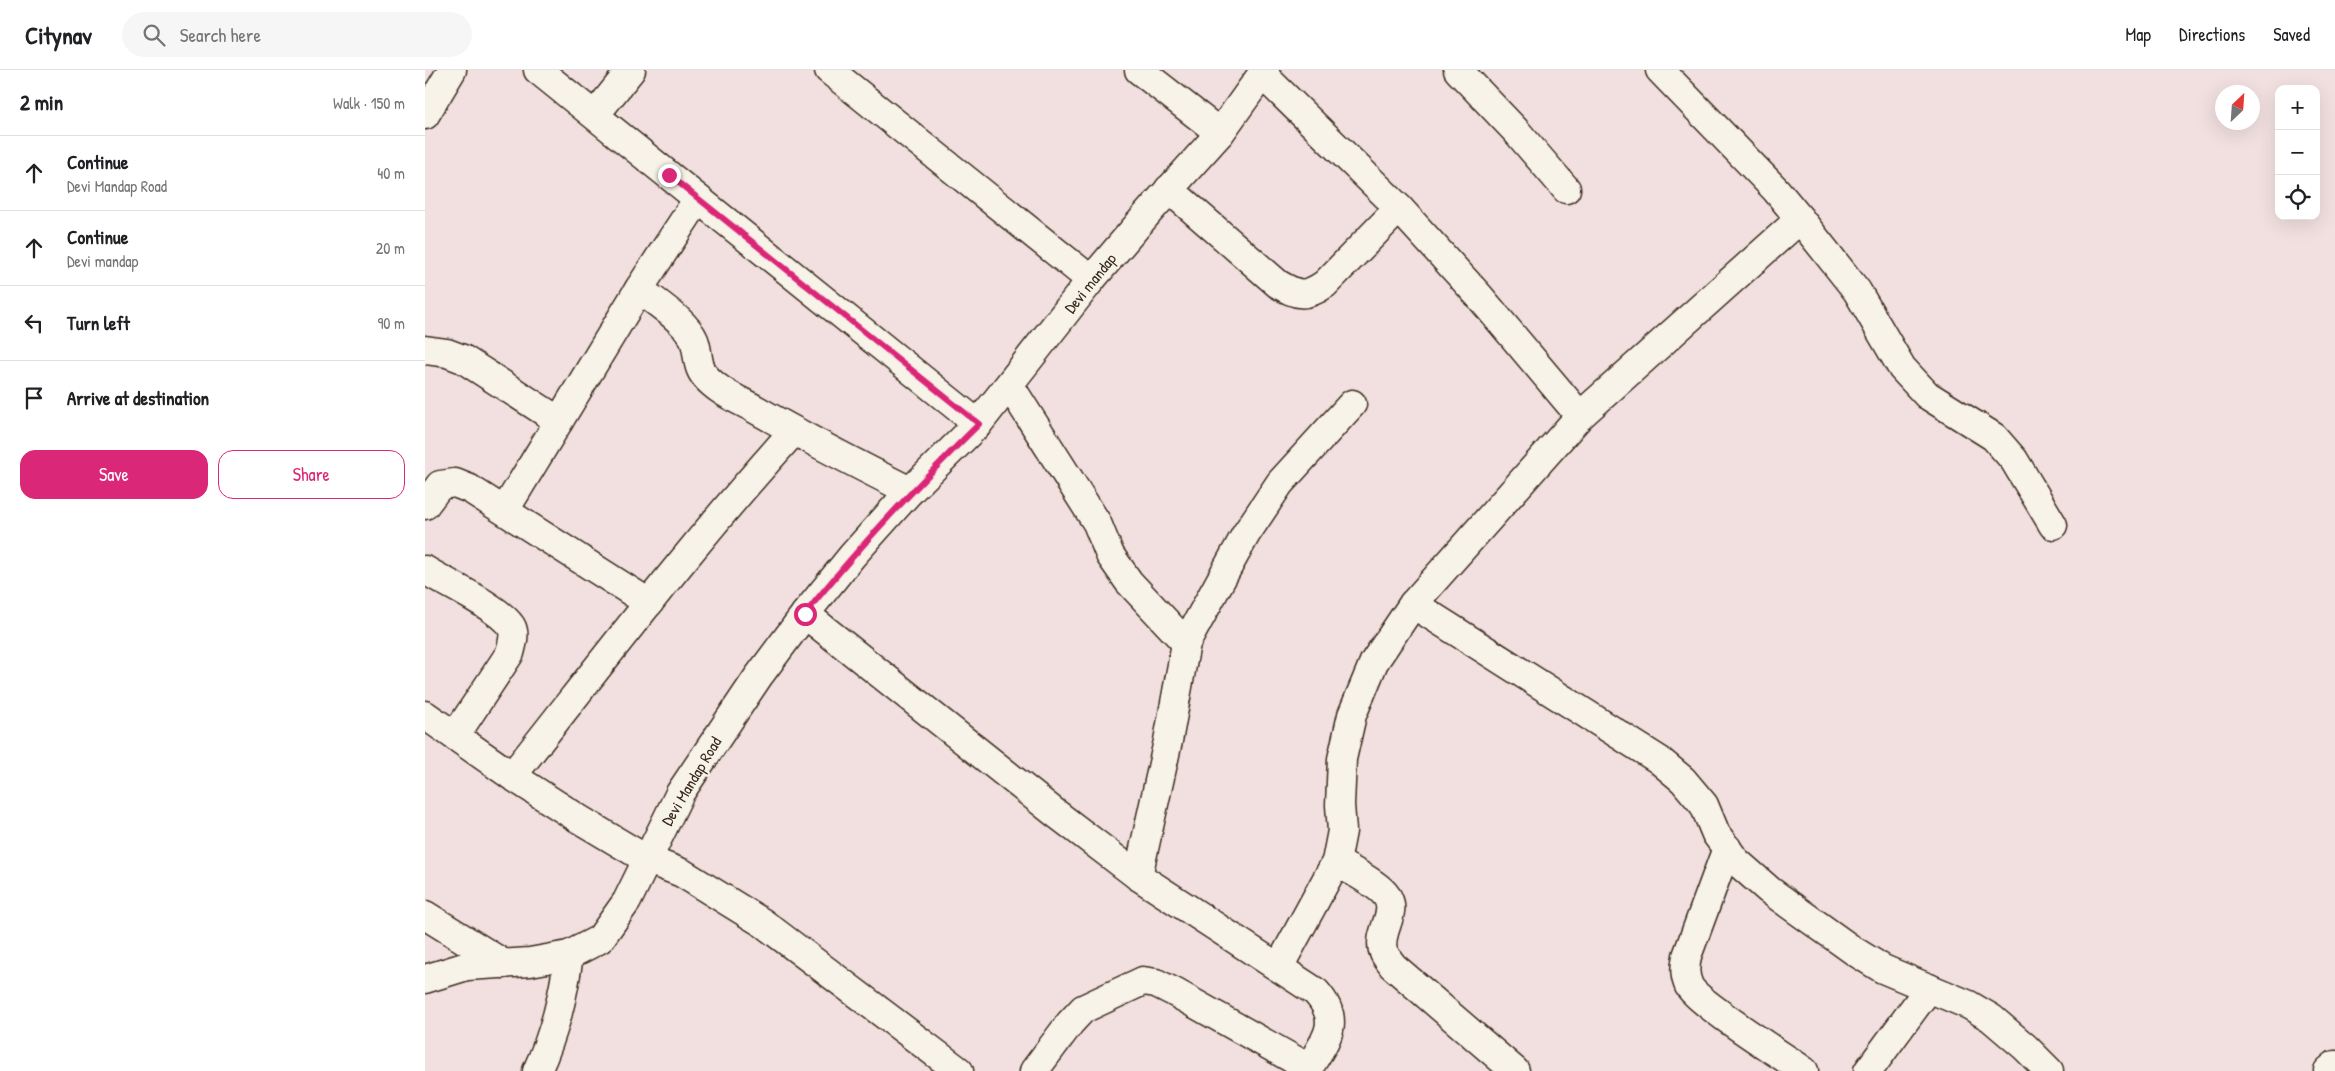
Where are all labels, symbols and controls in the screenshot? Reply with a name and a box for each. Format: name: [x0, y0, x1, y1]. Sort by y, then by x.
search box: [122, 12, 472, 57]
text: Citynav: [25, 19, 92, 51]
icon: search: [140, 21, 168, 49]
text: Search here: [180, 22, 261, 48]
text: Map: [2126, 22, 2151, 47]
text: Directions: [2179, 22, 2245, 47]
text: Saved: [2273, 22, 2310, 47]
north arrow: [2215, 85, 2260, 130]
map controls: [2275, 85, 2320, 220]
button: +: [2275, 85, 2320, 130]
text: 2 min: [20, 88, 63, 117]
text: Walk · 150 m: [333, 92, 405, 114]
button: −: [2275, 130, 2320, 175]
text: Continue: [67, 149, 128, 175]
icon: ahead: [20, 159, 48, 187]
text: 40 m: [377, 162, 405, 184]
route end: [658, 164, 681, 187]
text: Devi Mandap Road: [67, 175, 167, 197]
button: locate: [2275, 175, 2320, 220]
text: Continue: [67, 224, 128, 250]
icon: ahead: [20, 234, 48, 262]
text: 20 m: [376, 237, 405, 259]
street label: Devi mandap: [1059, 248, 1121, 318]
text: Devi mandap: [67, 250, 138, 272]
icon: left: [20, 309, 48, 337]
text: Turn left: [67, 310, 130, 336]
text: 90 m: [377, 312, 405, 334]
icon: arrive: [20, 384, 48, 412]
text: Arrive at destination: [67, 385, 209, 411]
button: Save: [20, 450, 208, 499]
button: Share: [218, 450, 405, 499]
route start: [794, 603, 817, 626]
street label: Devi Mandap Road: [656, 733, 726, 829]

